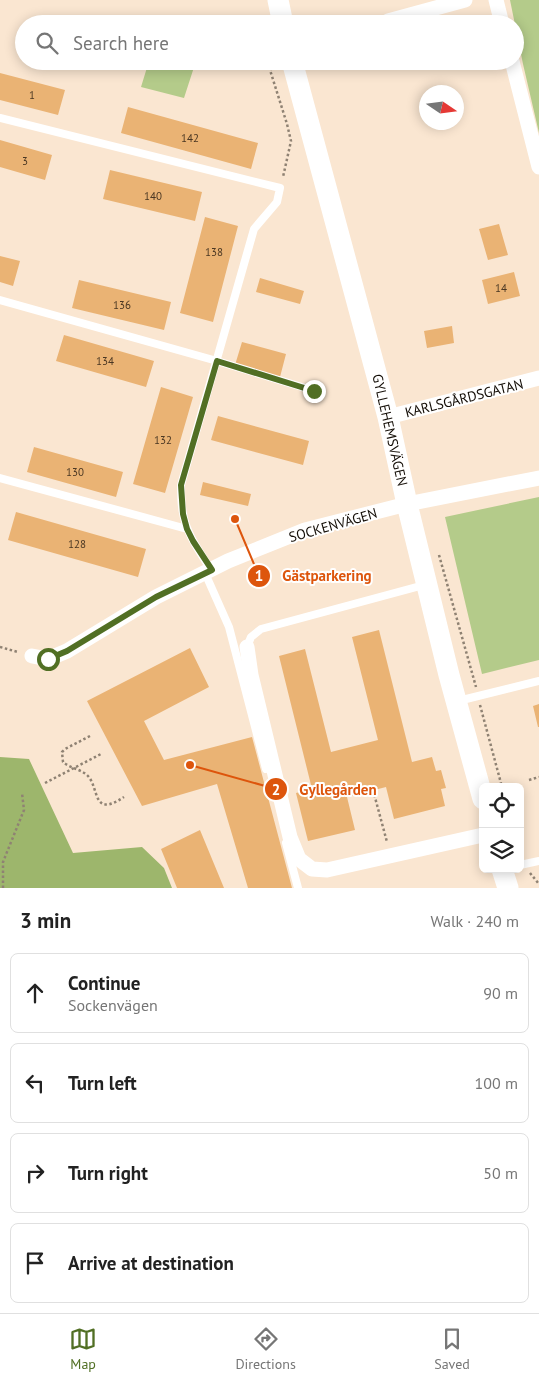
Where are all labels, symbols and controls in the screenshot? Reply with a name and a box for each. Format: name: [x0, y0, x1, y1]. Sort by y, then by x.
search box: [15, 15, 524, 70]
icon: search: [33, 29, 61, 57]
text: Search here: [73, 31, 169, 55]
north arrow: [419, 85, 464, 130]
house number: 1: [29, 88, 35, 102]
house number: 142: [181, 131, 199, 145]
house number: 3: [22, 154, 28, 168]
house number: 140: [144, 189, 162, 203]
house number: 138: [205, 245, 223, 259]
house number: 14: [495, 281, 507, 295]
house number: 136: [113, 298, 131, 312]
house number: 134: [96, 354, 114, 368]
street label: GYLLEHEMSVÄGEN: [368, 372, 412, 488]
street label: KARLSGÅRDSGATAN: [403, 375, 525, 421]
route end: [303, 380, 326, 403]
house number: 132: [154, 433, 172, 447]
house number: 130: [66, 465, 84, 479]
street label: SOCKENVÄGEN: [287, 504, 379, 546]
house number: 128: [68, 537, 86, 551]
callout: Gästparkering: [247, 561, 381, 591]
text: 1: [255, 566, 263, 585]
text: Gästparkering: [282, 566, 372, 585]
route start: [37, 648, 60, 671]
callout: Gyllegården: [264, 774, 386, 804]
text: 2: [272, 780, 280, 799]
text: Gyllegården: [299, 780, 377, 799]
map controls: [479, 783, 524, 873]
button: locate: [479, 783, 524, 828]
button: layers: [479, 828, 524, 873]
text: 3 min: [20, 907, 71, 934]
text: Walk · 240 m: [430, 911, 519, 931]
text: Continue: [68, 971, 140, 995]
icon: ahead: [21, 979, 49, 1007]
text: 90 m: [483, 983, 518, 1003]
text: Sockenvägen: [68, 995, 158, 1015]
icon: left: [21, 1069, 49, 1097]
text: Turn left: [68, 1071, 137, 1095]
text: 100 m: [475, 1073, 518, 1093]
icon: right: [21, 1159, 49, 1187]
text: Turn right: [68, 1161, 148, 1185]
text: 50 m: [483, 1163, 518, 1183]
icon: arrive: [21, 1249, 49, 1277]
text: Arrive at destination: [68, 1251, 234, 1275]
tab: Map: [69, 1325, 97, 1373]
tab: Directions: [235, 1325, 296, 1373]
tab: Saved: [434, 1325, 470, 1373]

